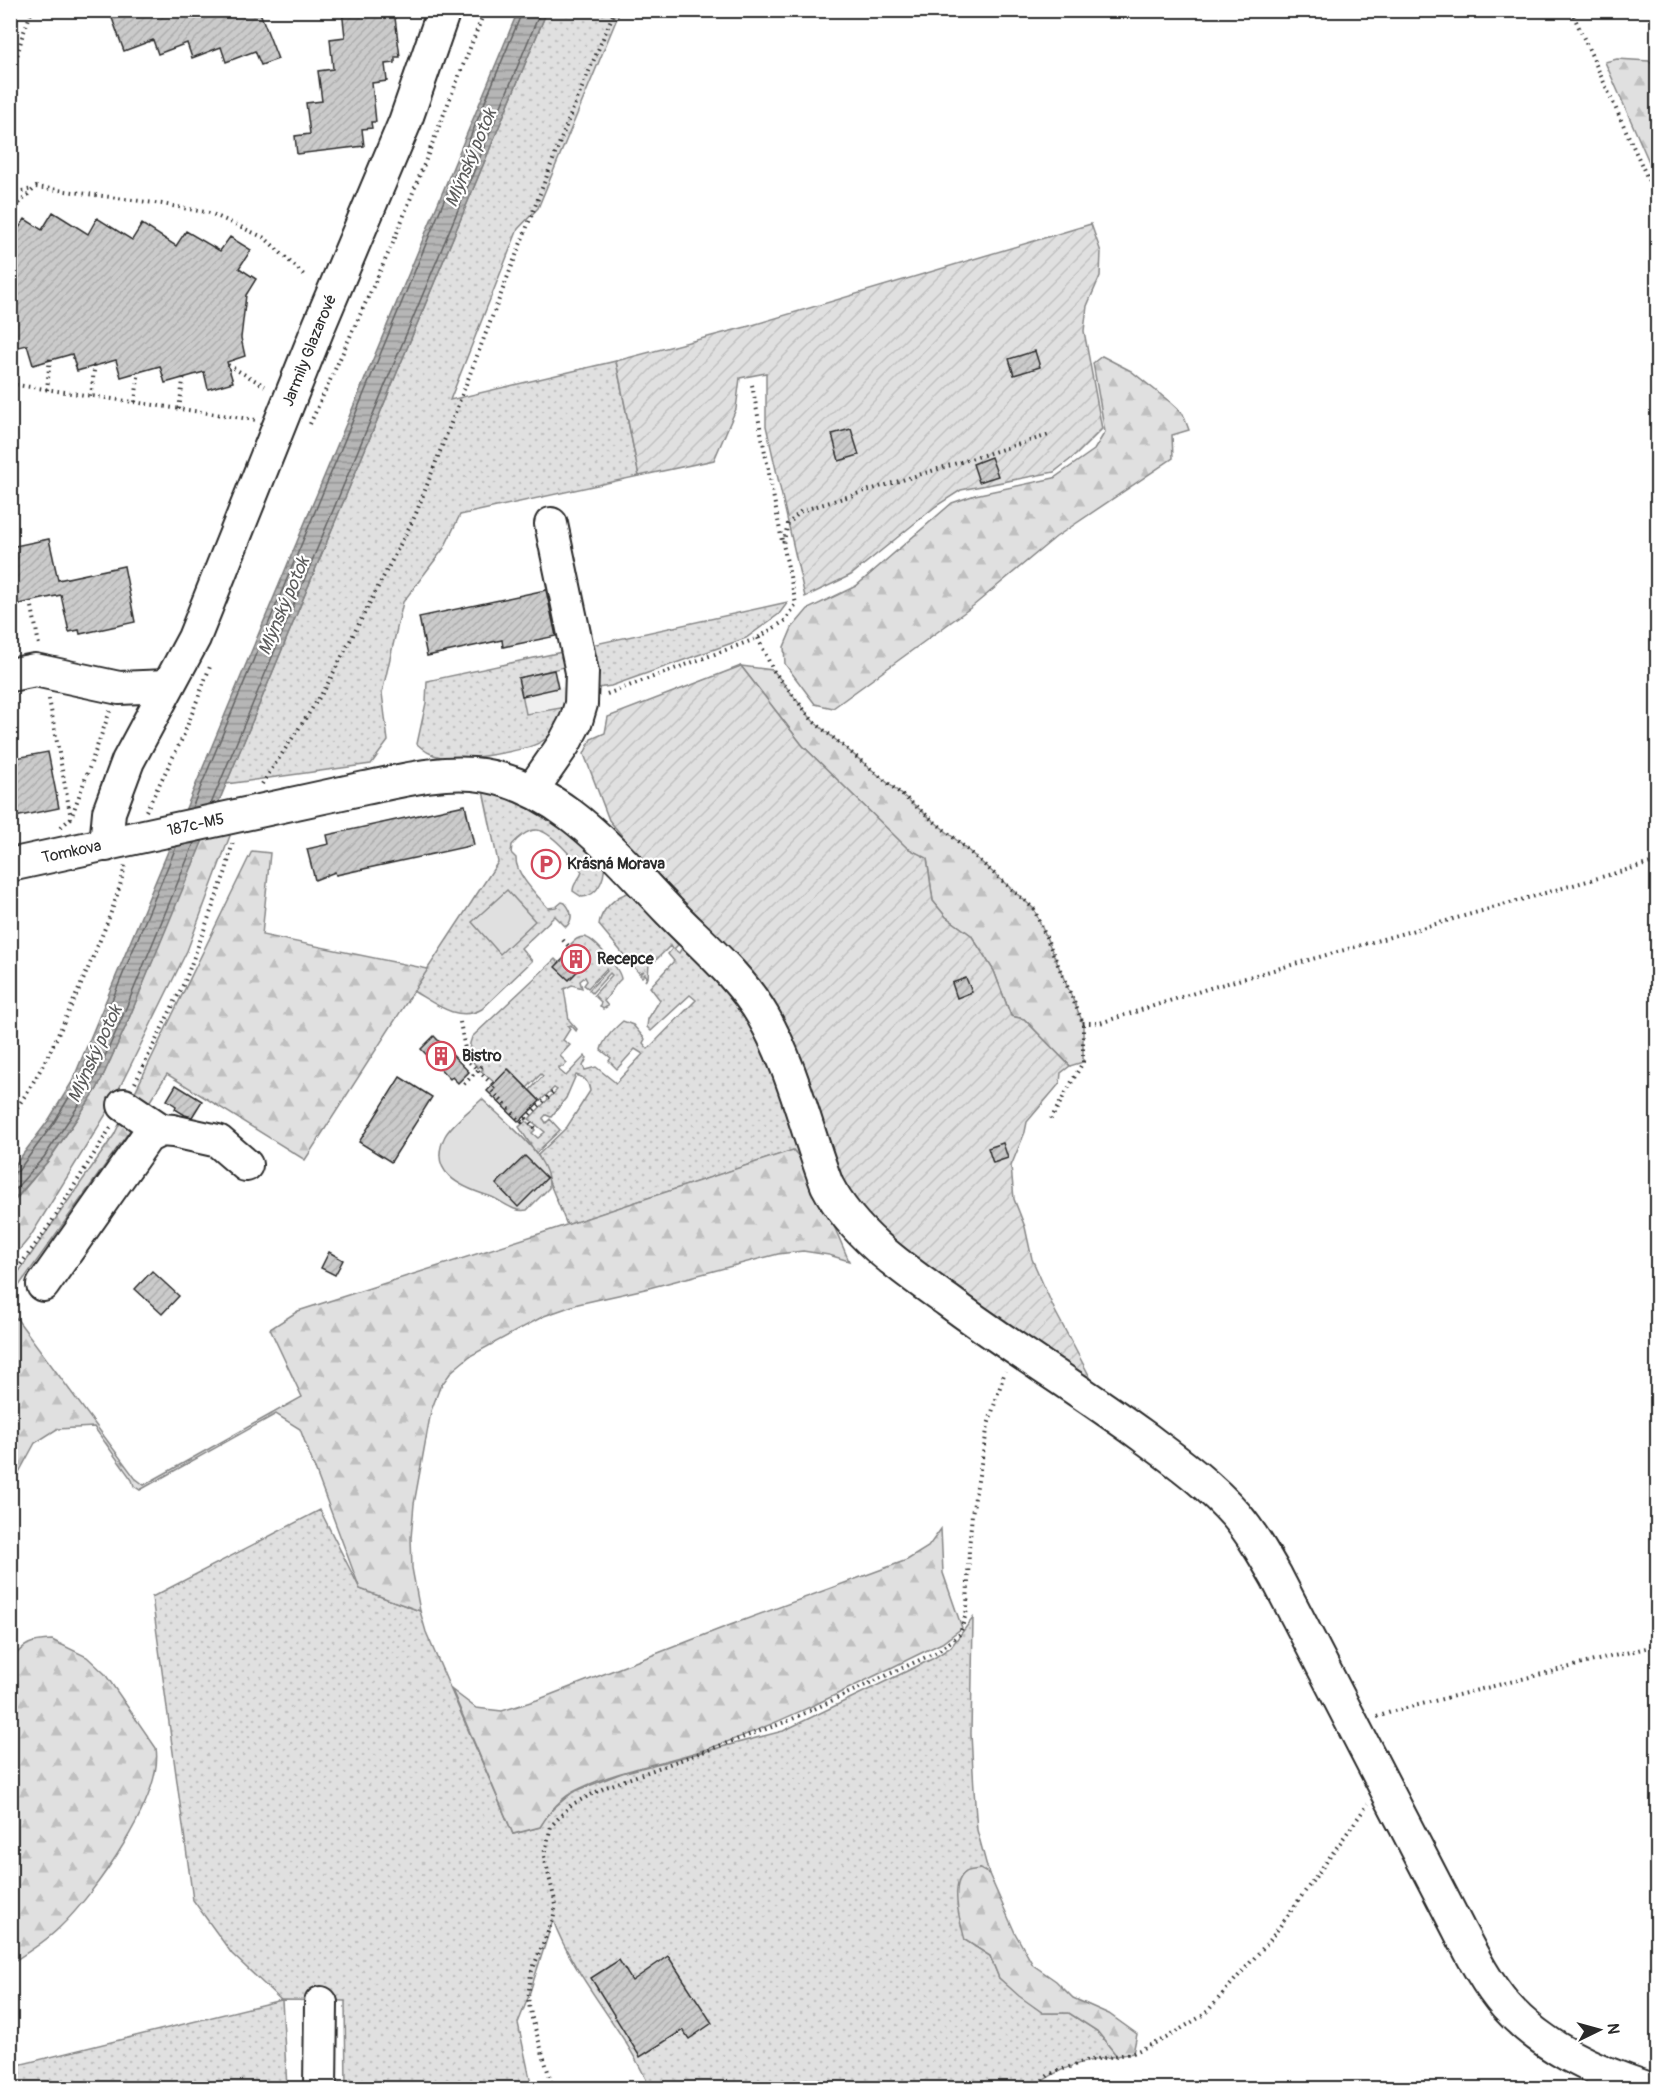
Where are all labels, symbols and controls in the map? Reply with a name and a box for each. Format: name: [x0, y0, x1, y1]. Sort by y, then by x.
water label: Mlýnský potok: [440, 104, 503, 211]
street label: Jarmily Glazarové: [278, 291, 341, 409]
water label: Mlýnský potok: [253, 552, 316, 659]
street label: 187c-M5: [165, 809, 226, 841]
street label: Tomkova: [40, 835, 103, 868]
parking icon: Krásná Morava: [530, 848, 562, 880]
place label: Krásná Morava: [567, 854, 665, 874]
building icon: Recepce: [560, 943, 592, 975]
place label: Recepce: [597, 949, 655, 969]
water label: Mlýnský potok: [62, 1000, 128, 1106]
building icon: Bistro: [425, 1040, 457, 1072]
place label: Bistro: [462, 1046, 502, 1066]
north arrow: [1569, 2000, 1629, 2060]
text: N: [1603, 2023, 1623, 2035]

